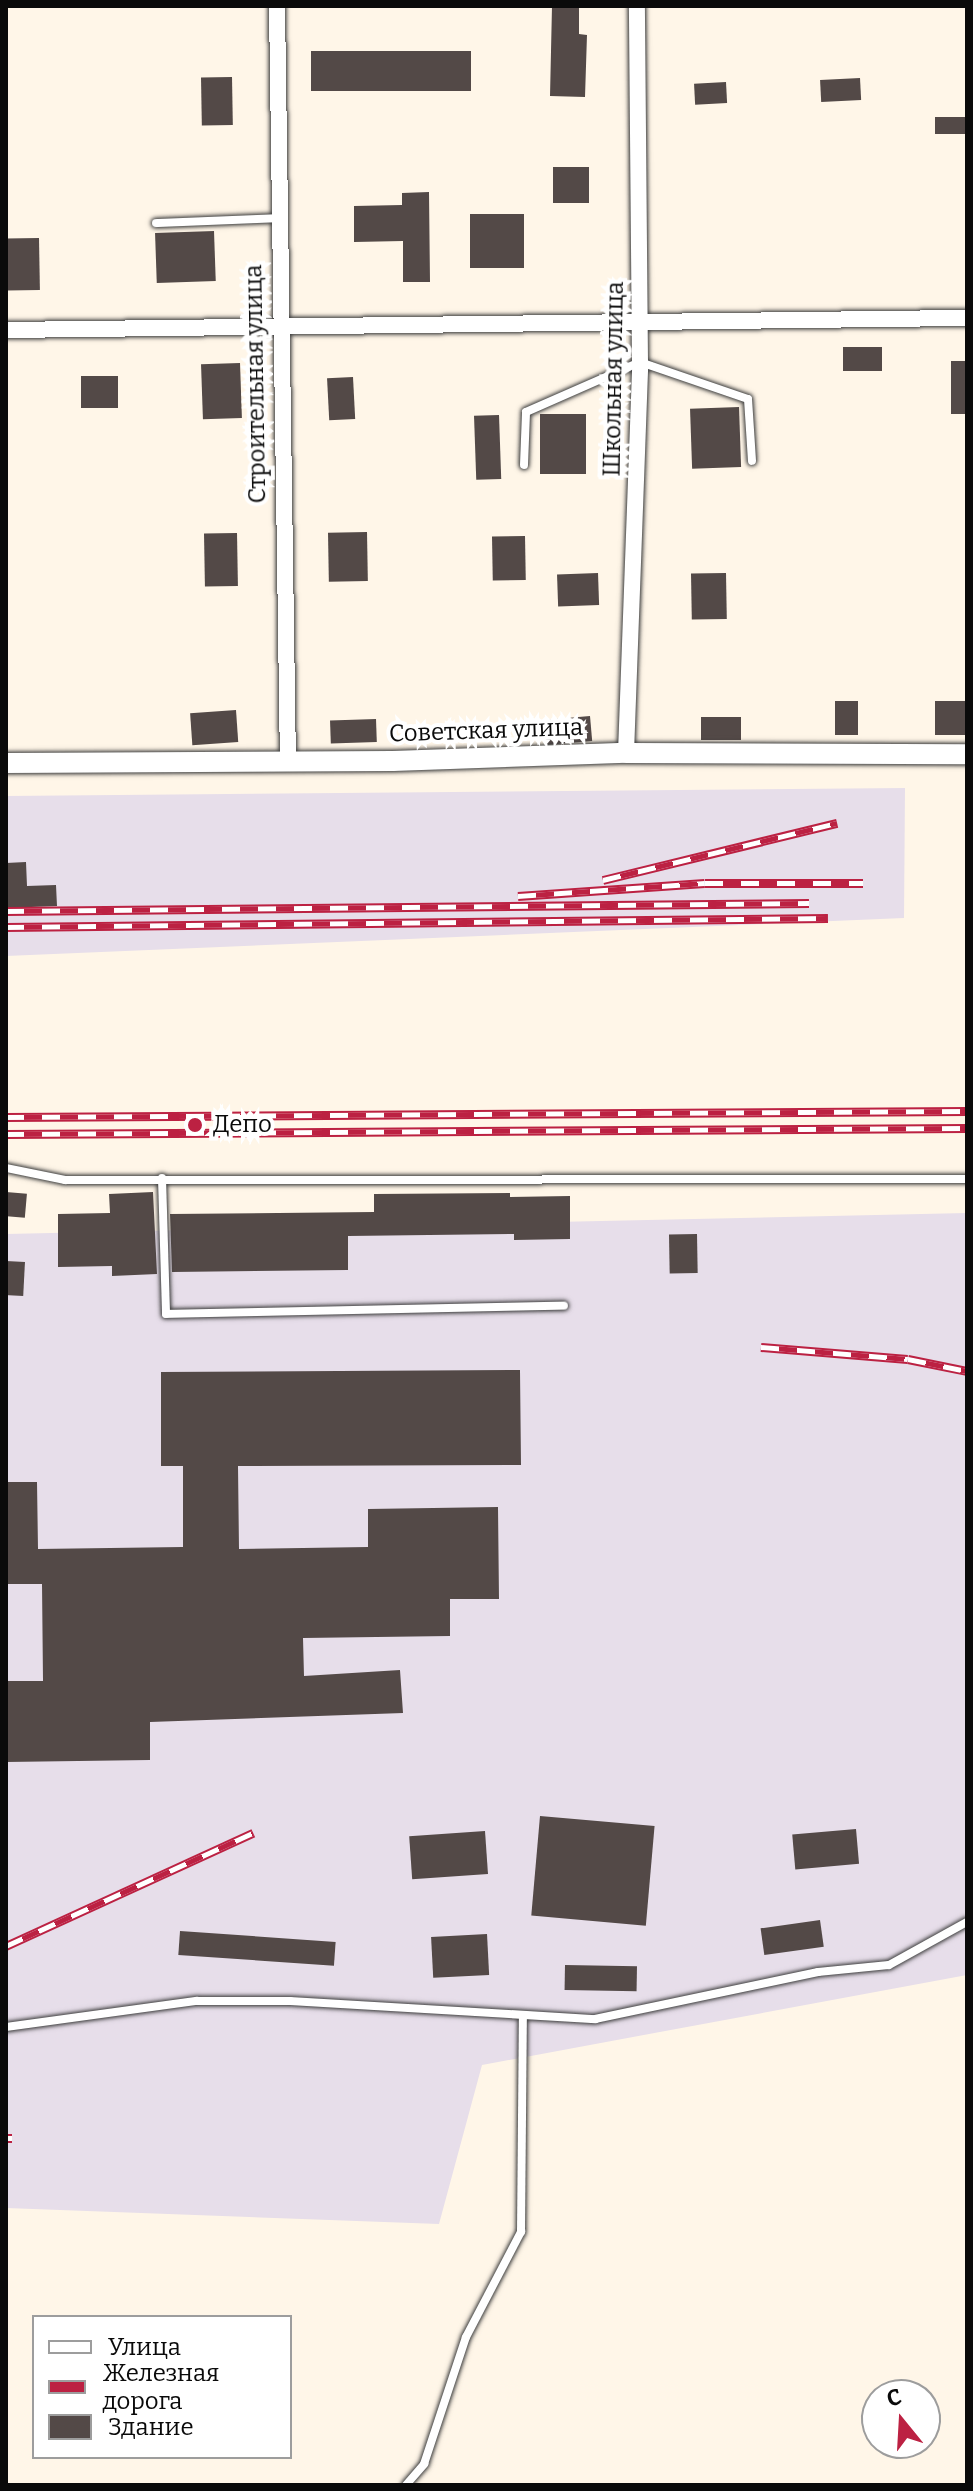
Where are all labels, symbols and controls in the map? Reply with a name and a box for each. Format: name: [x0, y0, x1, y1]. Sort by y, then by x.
street label: Строительная улица: [240, 264, 272, 504]
street label: Школьная улица: [598, 281, 630, 477]
street label: Советская улица: [388, 713, 584, 749]
place label: Депо: [213, 1111, 272, 1139]
marker: Депо: [184, 1114, 206, 1136]
legend: [32, 2315, 292, 2459]
text: Улица: [108, 2333, 181, 2361]
text: Железная дорога: [102, 2359, 219, 2415]
north arrow: [861, 2379, 941, 2459]
text: С: [883, 2383, 905, 2413]
text: Здание: [108, 2413, 194, 2441]

